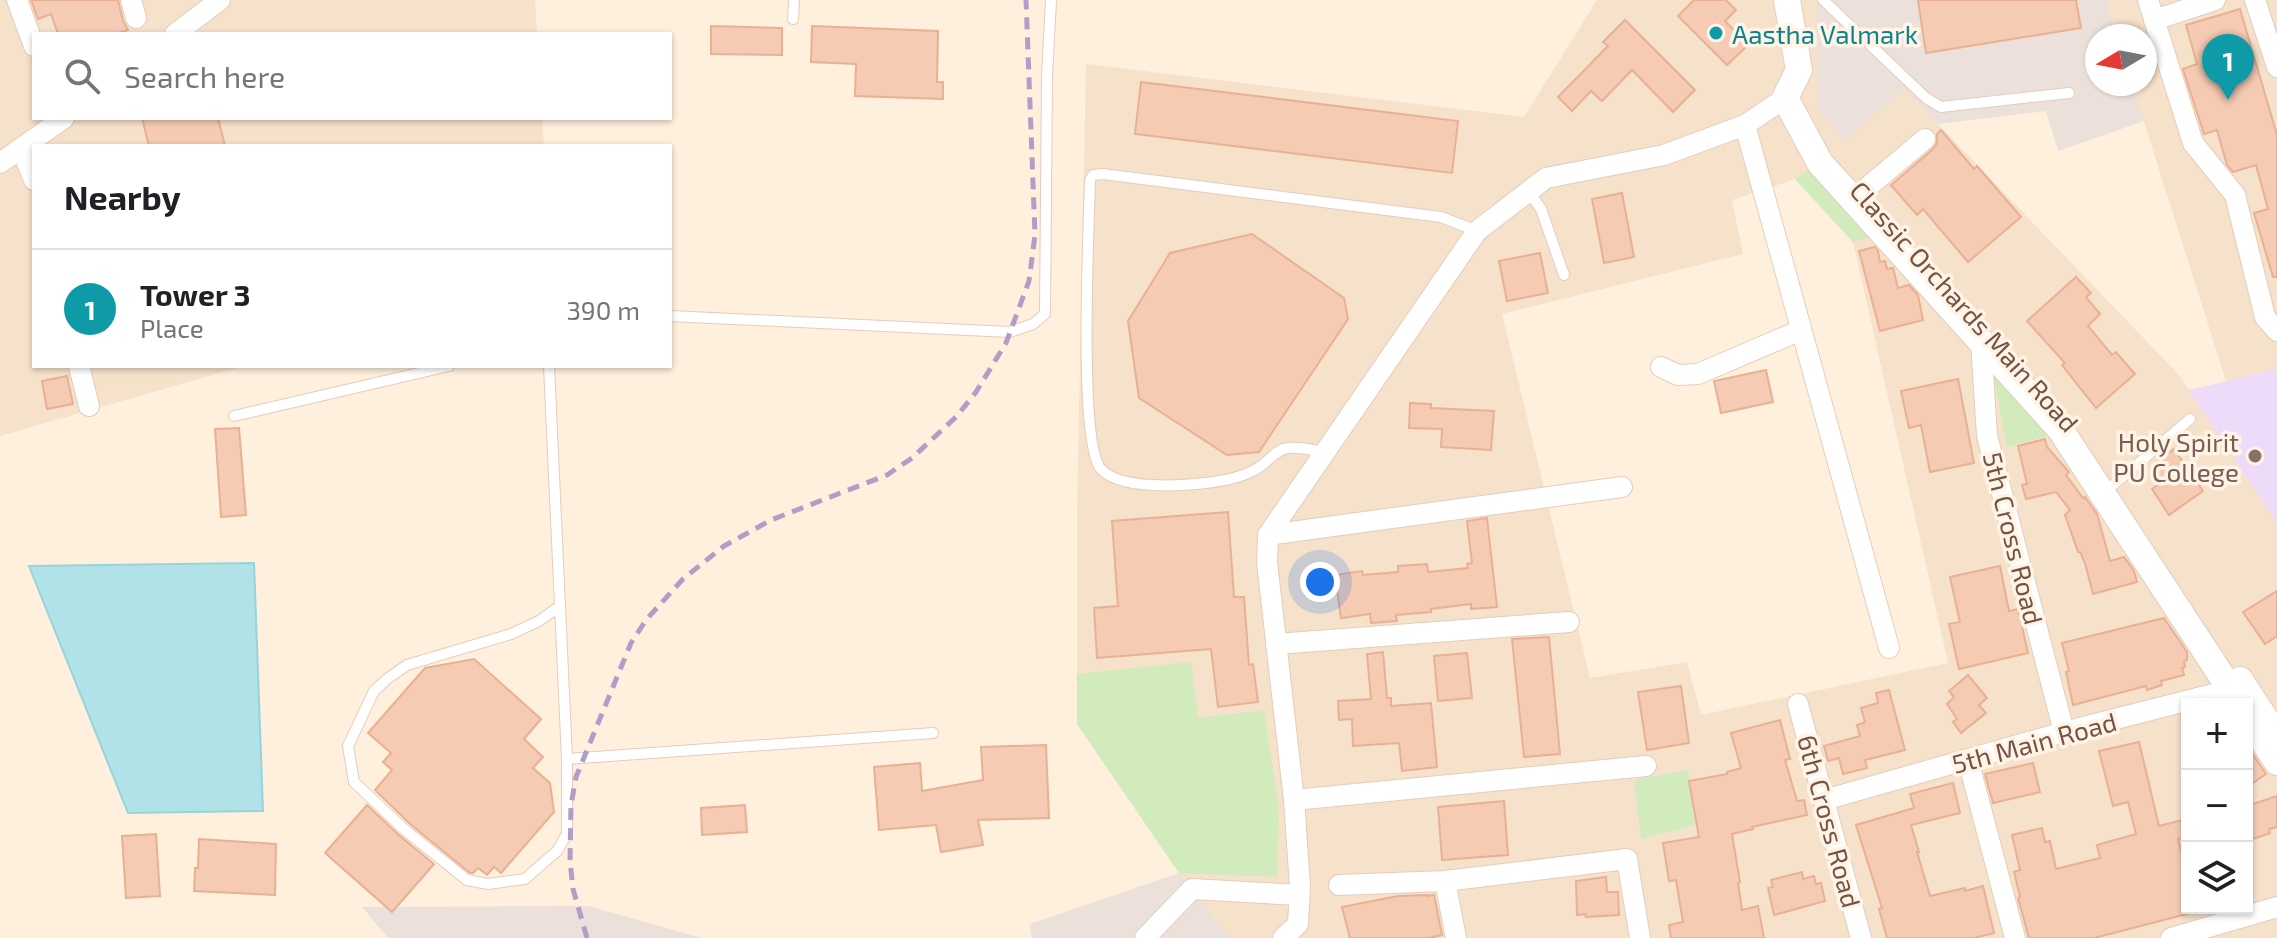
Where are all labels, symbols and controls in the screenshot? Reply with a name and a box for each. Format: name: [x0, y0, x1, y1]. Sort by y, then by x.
place label: Aastha Valmark: [1732, 18, 1918, 49]
marker: Aastha Valmark: [1707, 24, 1725, 42]
north arrow: [2085, 24, 2157, 96]
search box: [32, 32, 672, 120]
pin: 1: [2202, 34, 2254, 100]
icon: search: [60, 54, 104, 98]
text: Search here: [124, 58, 285, 94]
street label: Classic Orchards Main Road: [1844, 174, 2086, 438]
text: Nearby: [64, 176, 181, 217]
text: Tower 3: [140, 276, 251, 312]
text: 1: [84, 294, 96, 325]
text: 390 m: [566, 294, 640, 325]
text: Place: [140, 312, 204, 343]
place label: Holy Spirit PU College: [2113, 426, 2239, 487]
marker: Holy Spirit PU College: [2246, 447, 2264, 465]
street label: 5th Cross Road: [1978, 449, 2050, 627]
your location: [1300, 562, 1340, 602]
map controls: [2181, 698, 2253, 914]
button: +: [2181, 698, 2253, 770]
street label: 5th Main Road: [1948, 705, 2120, 779]
street label: 6th Cross Road: [1792, 731, 1868, 911]
button: −: [2181, 770, 2253, 842]
button: layers: [2181, 842, 2253, 914]

